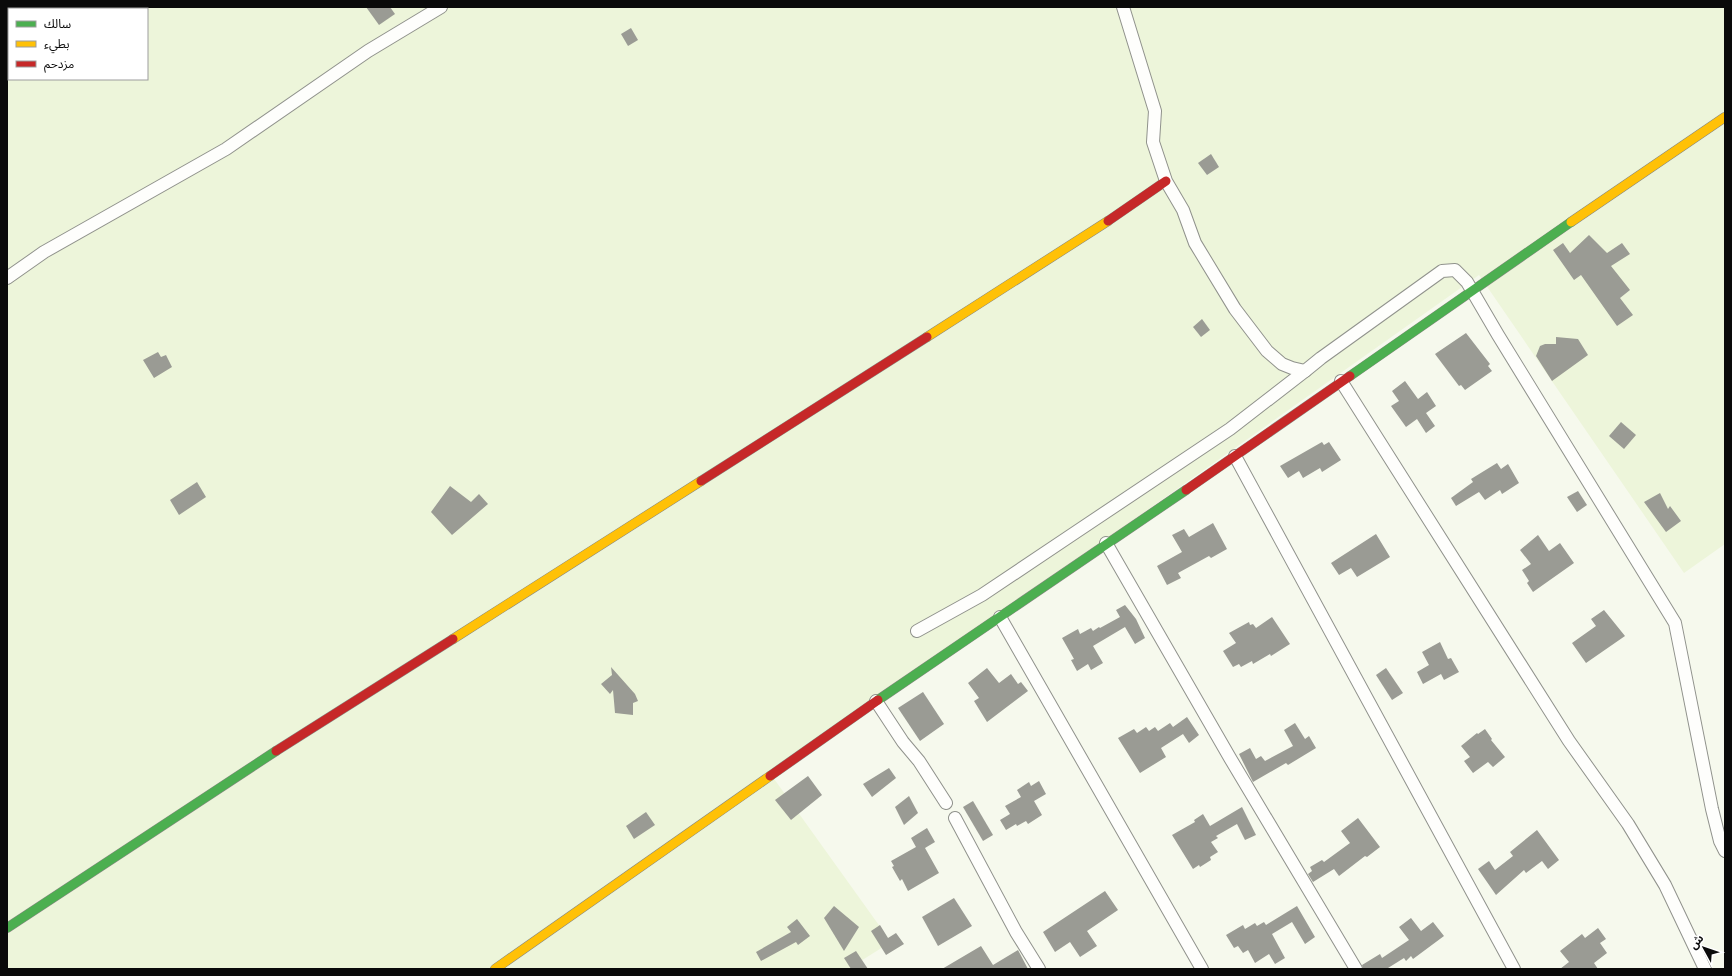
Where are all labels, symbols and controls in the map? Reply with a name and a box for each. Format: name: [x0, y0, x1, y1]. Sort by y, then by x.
legend: [8, 8, 148, 80]
text: سالك: [44, 16, 71, 31]
text: بطيء: [44, 36, 70, 54]
text: مزدحم: [44, 56, 74, 73]
north arrow: [1684, 928, 1724, 968]
text: ش: [1686, 931, 1707, 952]

